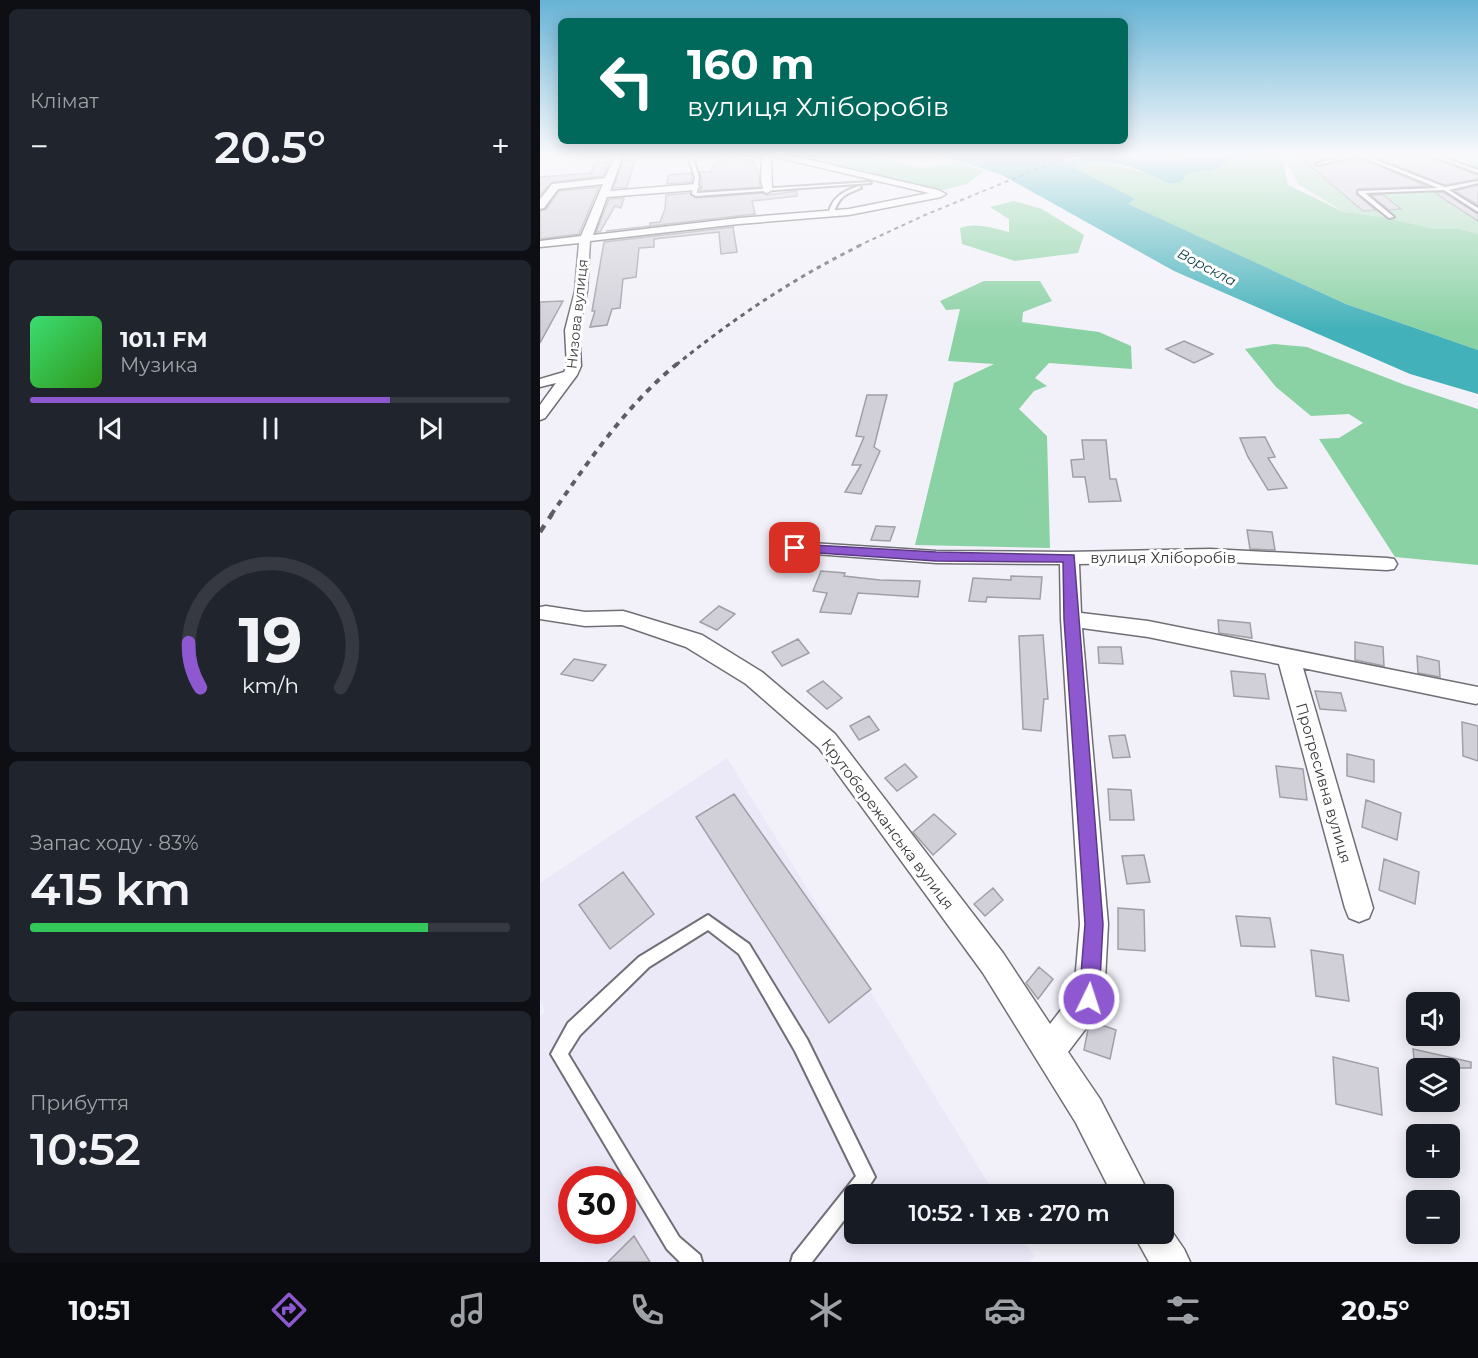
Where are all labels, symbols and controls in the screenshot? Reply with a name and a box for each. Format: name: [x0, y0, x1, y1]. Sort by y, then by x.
text: 160 m: [687, 38, 815, 90]
icon: left: [588, 42, 666, 120]
text: Клімат: [30, 89, 99, 113]
text: вулиця Хліборобів: [687, 90, 949, 123]
text: 20.5°: [214, 119, 326, 174]
text: −: [30, 126, 49, 166]
text: +: [491, 126, 510, 166]
water label: Ворскла: [1175, 244, 1239, 290]
street label: Низова вулиця: [562, 258, 592, 370]
text: 101.1 FM: [120, 326, 207, 353]
text: Музика: [120, 353, 198, 377]
icon: previous: [94, 412, 127, 445]
icon: pause: [254, 412, 287, 445]
icon: next: [414, 412, 447, 445]
pin: [769, 522, 820, 573]
icon: arrive: [778, 531, 811, 564]
street label: вулиця Хліборобів: [1090, 548, 1236, 567]
text: 19: [238, 602, 302, 678]
text: km/h: [241, 672, 299, 698]
street label: Прогресивна вулиця: [1292, 701, 1356, 865]
street label: Крутобережанська вулиця: [817, 735, 959, 913]
text: Запас ходу · 83%: [30, 831, 199, 855]
text: 415 km: [30, 861, 191, 916]
position arrow: [1057, 967, 1121, 1031]
map controls: [1406, 992, 1460, 1244]
button: sound: [1406, 992, 1460, 1046]
button: layers: [1406, 1058, 1460, 1112]
text: Прибуття: [30, 1091, 129, 1115]
text: 10:52: [30, 1121, 141, 1176]
button: +: [1406, 1124, 1460, 1178]
speed limit sign: 30: [558, 1166, 636, 1244]
button: −: [1406, 1190, 1460, 1244]
text: 10:52 · 1 хв · 270 m: [908, 1200, 1110, 1227]
icon: directions: [268, 1289, 310, 1331]
icon: music: [447, 1289, 489, 1331]
icon: phone: [626, 1289, 668, 1331]
icon: climate: [805, 1289, 847, 1331]
icon: car: [984, 1289, 1026, 1331]
icon: filters: [1162, 1289, 1204, 1331]
text: 10:51: [68, 1294, 131, 1327]
text: 20.5°: [1341, 1294, 1409, 1327]

